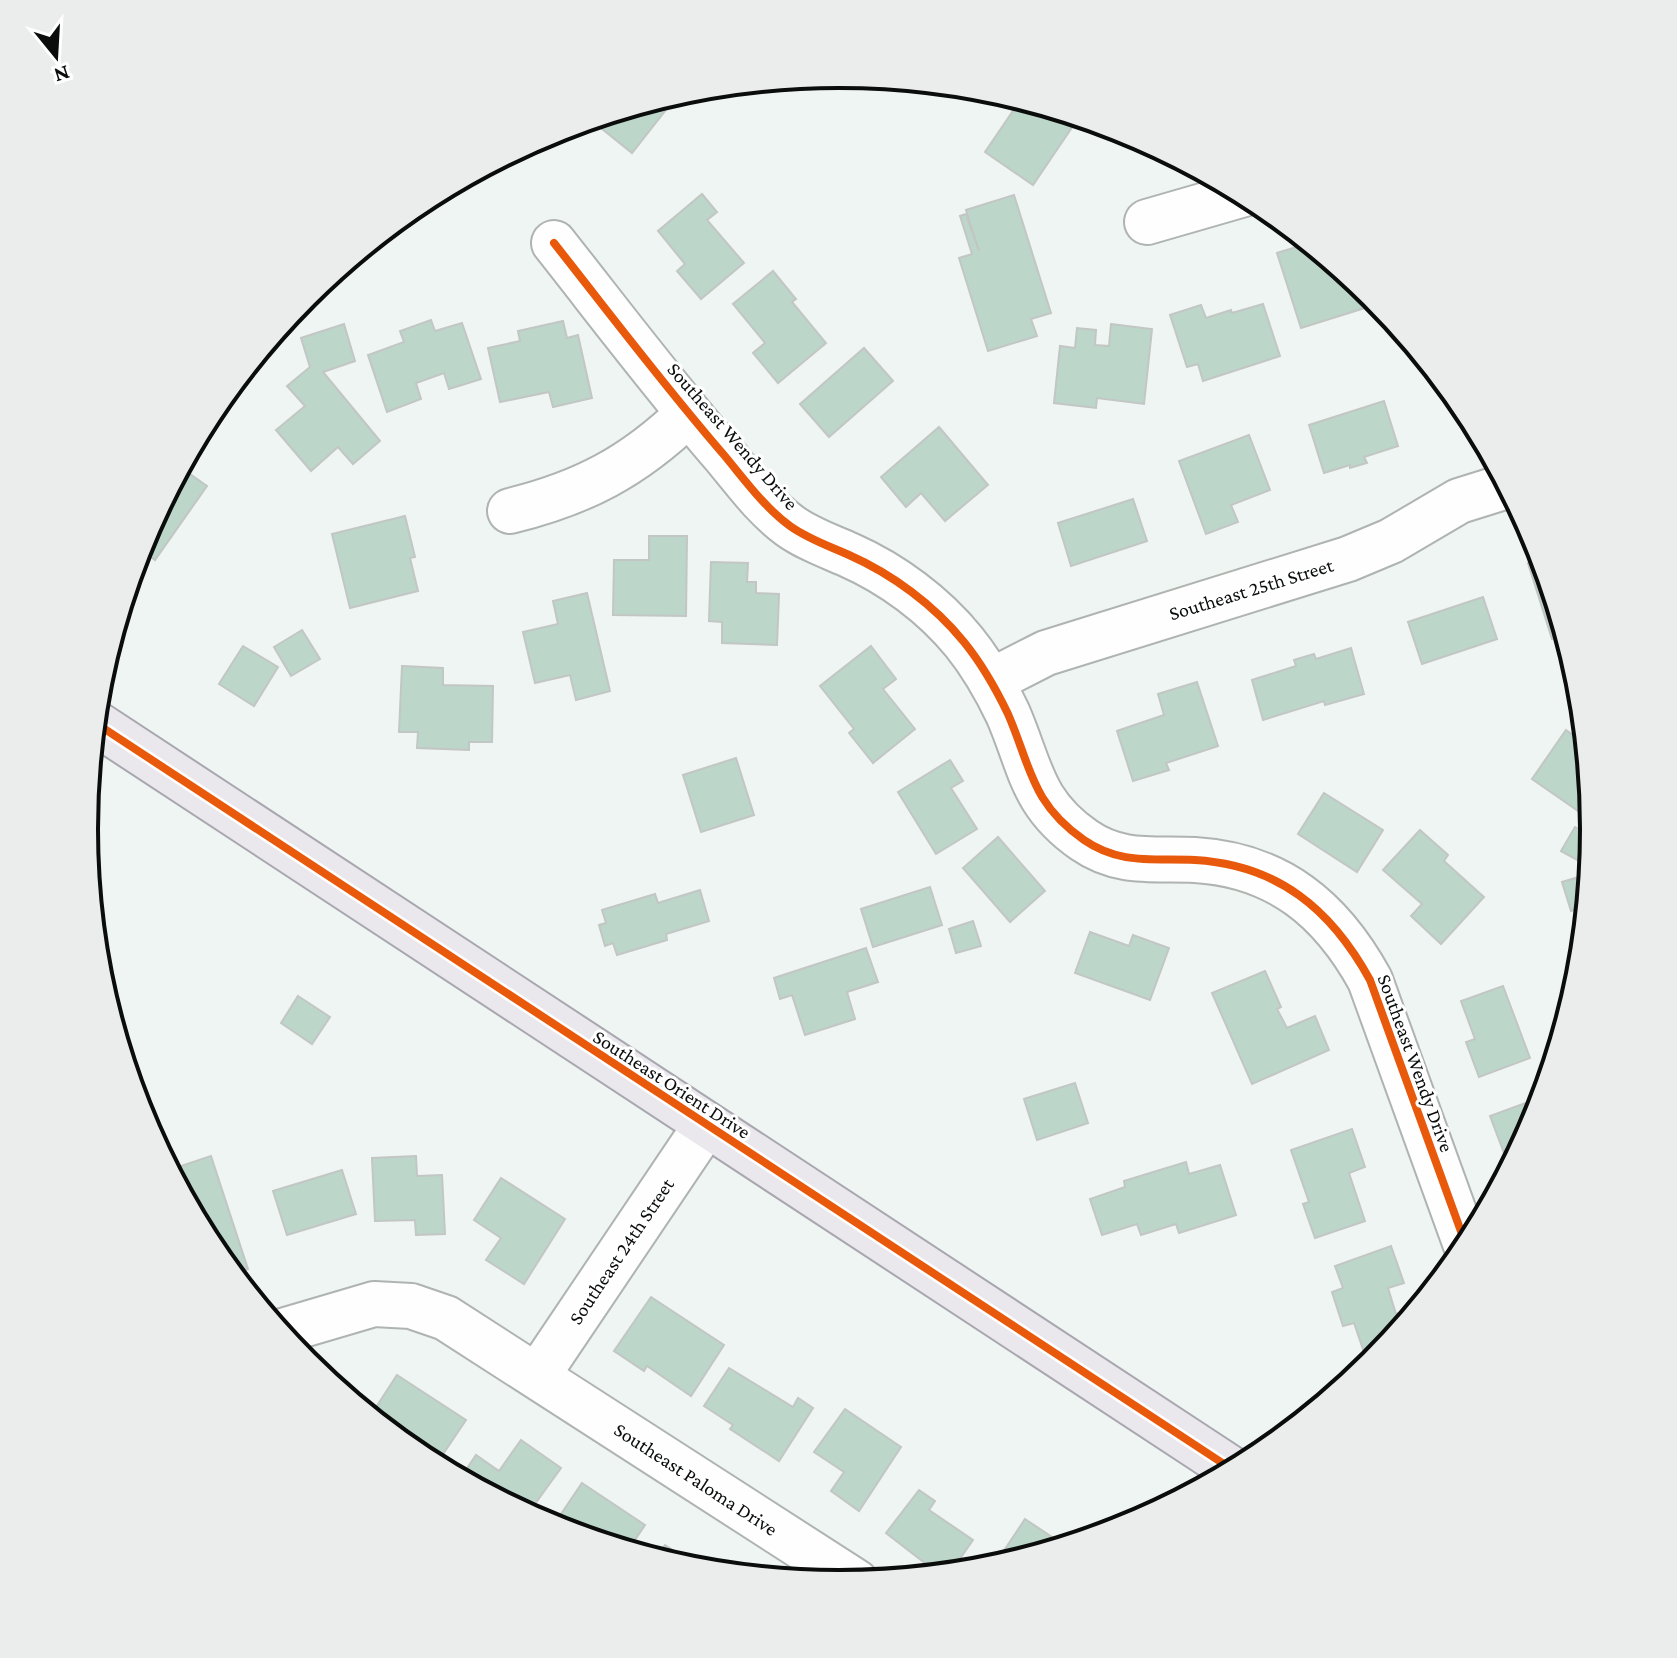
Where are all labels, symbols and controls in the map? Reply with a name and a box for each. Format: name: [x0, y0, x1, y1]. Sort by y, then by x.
north arrow: [16, 16, 96, 96]
text: N: [51, 60, 73, 89]
street label: Southeast Wendy Drive: [662, 358, 803, 515]
street label: Southeast 25th Street: [1166, 553, 1336, 624]
street label: Southeast Wendy Drive: [1373, 971, 1458, 1155]
street label: Southeast Orient Drive: [589, 1025, 755, 1143]
street label: Southeast 24th Street: [564, 1174, 678, 1328]
street label: Southeast Paloma Drive: [610, 1418, 782, 1540]

